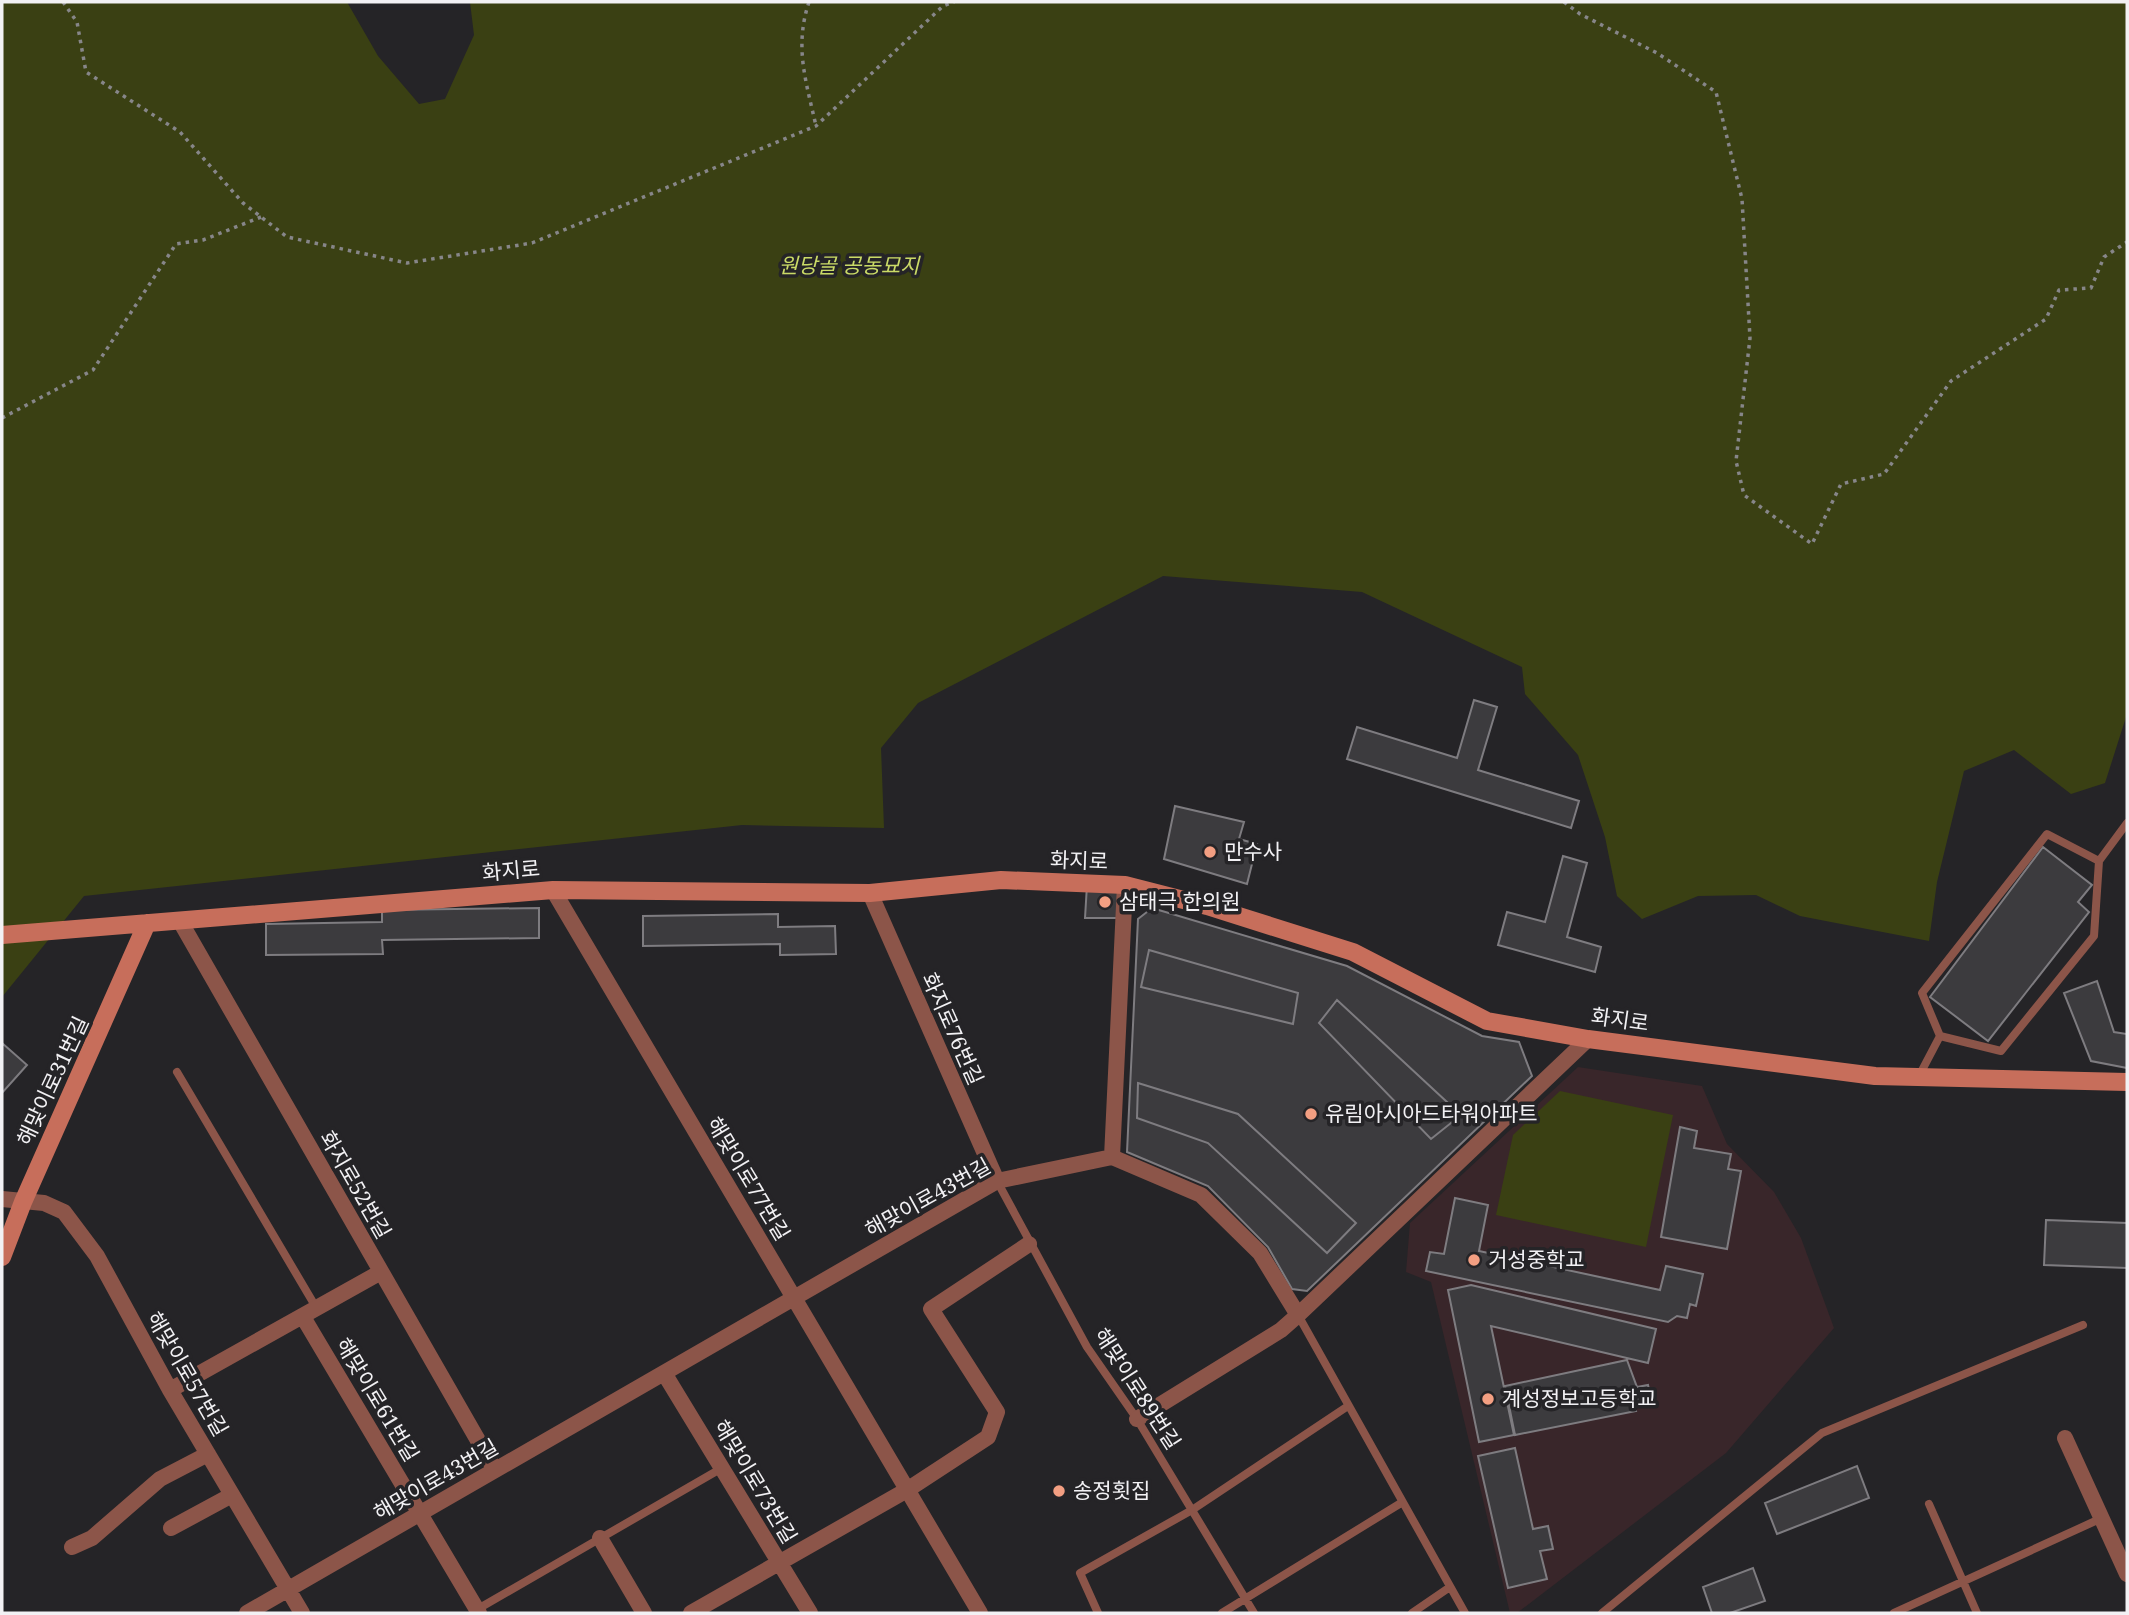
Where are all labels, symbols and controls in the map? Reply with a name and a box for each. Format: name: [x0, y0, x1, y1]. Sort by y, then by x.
park label: 원당골 공동묘지: [779, 251, 921, 279]
place label: 만수사: [1224, 837, 1282, 865]
marker: 만수사: [1202, 844, 1218, 860]
street label: 화지로: [1050, 845, 1108, 875]
street label: 화지로: [481, 854, 541, 886]
place label: 삼태극 한의원: [1119, 887, 1240, 915]
marker: 삼태극 한의원: [1097, 894, 1113, 910]
street label: 화지로76번길: [916, 968, 990, 1089]
street label: 화지로: [1589, 1001, 1651, 1037]
street label: 해맞이로31번길: [10, 1011, 94, 1150]
place label: 유림아시아드타워아파트: [1325, 1099, 1538, 1127]
marker: 유림아시아드타워아파트: [1303, 1106, 1319, 1122]
street label: 해맞이로77번길: [701, 1112, 797, 1245]
street label: 화지로52번길: [314, 1126, 398, 1243]
street label: 해맞이로43번길: [860, 1151, 995, 1243]
place label: 거성중학교: [1488, 1245, 1585, 1273]
marker: 거성중학교: [1466, 1252, 1482, 1268]
street label: 해맞이로57번길: [141, 1306, 235, 1441]
street label: 해맞이로89번길: [1088, 1322, 1188, 1455]
street label: 해맞이로61번길: [330, 1333, 426, 1466]
place label: 계성정보고등학교: [1502, 1384, 1657, 1412]
marker: 계성정보고등학교: [1480, 1391, 1496, 1407]
street label: 해맞이로73번길: [708, 1415, 804, 1548]
street label: 해맞이로43번길: [368, 1432, 503, 1526]
place label: 송정횟집: [1073, 1476, 1150, 1504]
marker: 송정횟집: [1051, 1483, 1067, 1499]

